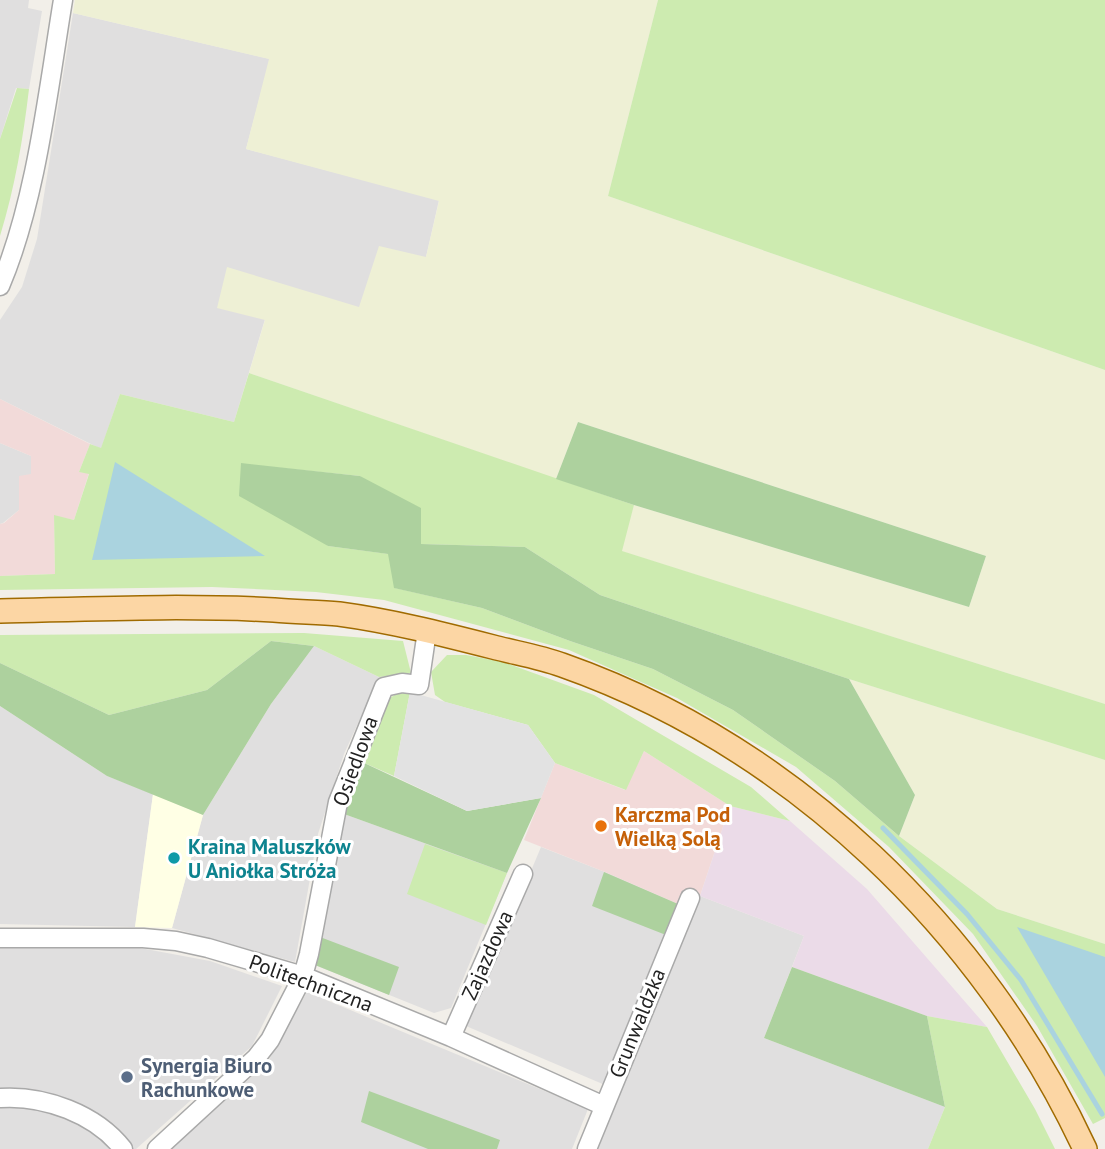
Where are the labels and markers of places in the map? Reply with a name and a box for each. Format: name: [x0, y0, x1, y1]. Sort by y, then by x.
place label: Karczma Pod Wielką Solą: [615, 801, 730, 852]
marker: Karczma Pod Wielką Solą: [593, 818, 609, 834]
place label: Kraina Maluszków U Aniołka Stróża: [188, 833, 352, 884]
marker: Kraina Maluszków U Aniołka Stróża: [166, 850, 182, 866]
place label: Synergia Biuro Rachunkowe: [141, 1052, 272, 1103]
marker: Synergia Biuro Rachunkowe: [119, 1069, 135, 1085]

